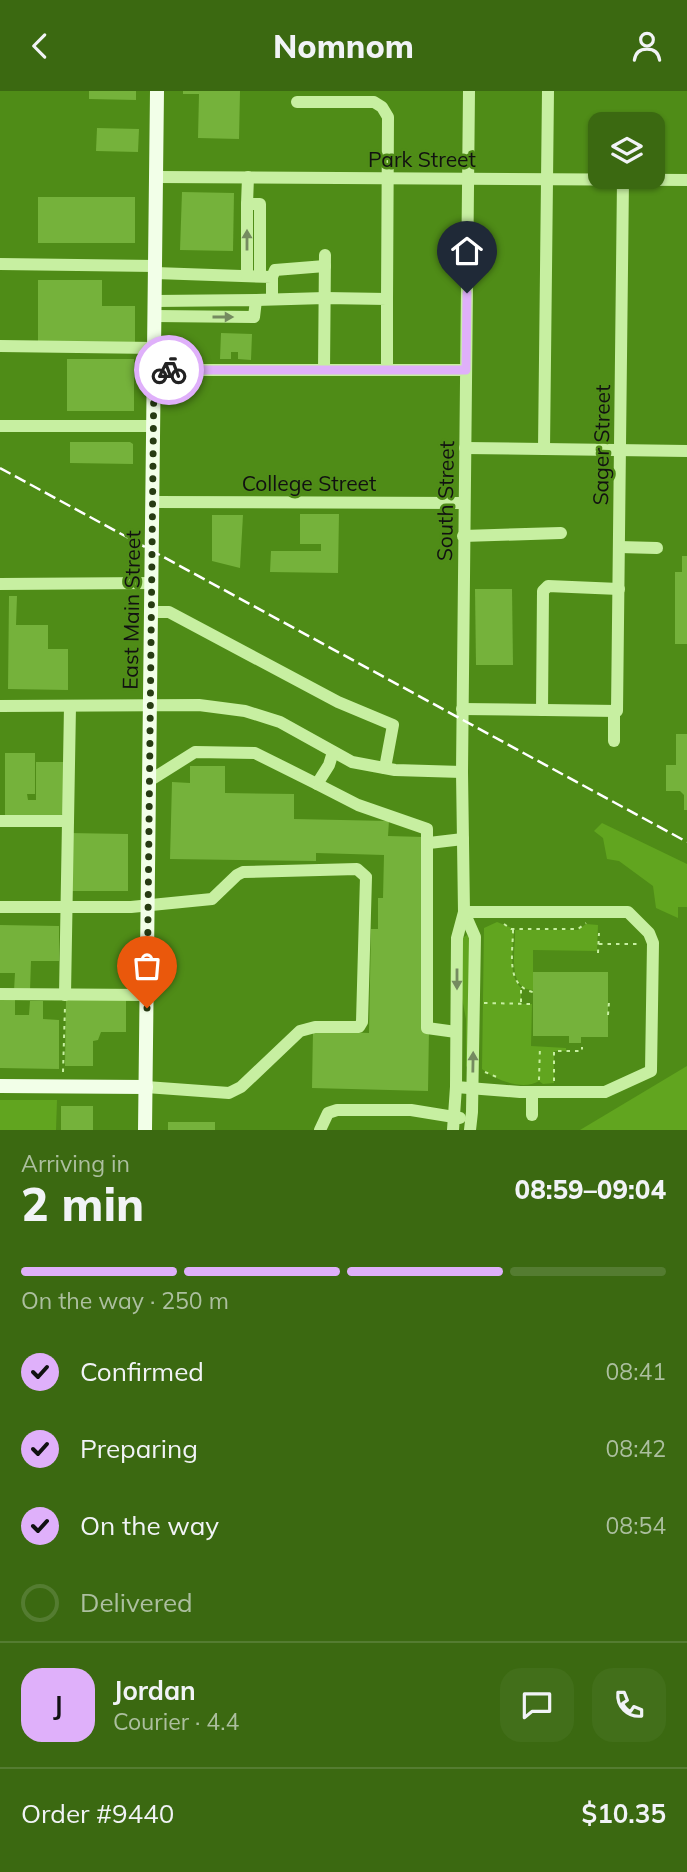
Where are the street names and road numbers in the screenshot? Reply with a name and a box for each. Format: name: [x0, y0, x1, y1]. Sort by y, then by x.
street label: Park Street: [368, 146, 476, 172]
street label: Sager Street: [587, 384, 615, 506]
street label: South Street: [431, 441, 459, 561]
street label: College Street: [242, 470, 376, 496]
street label: East Main Street: [117, 530, 145, 690]

